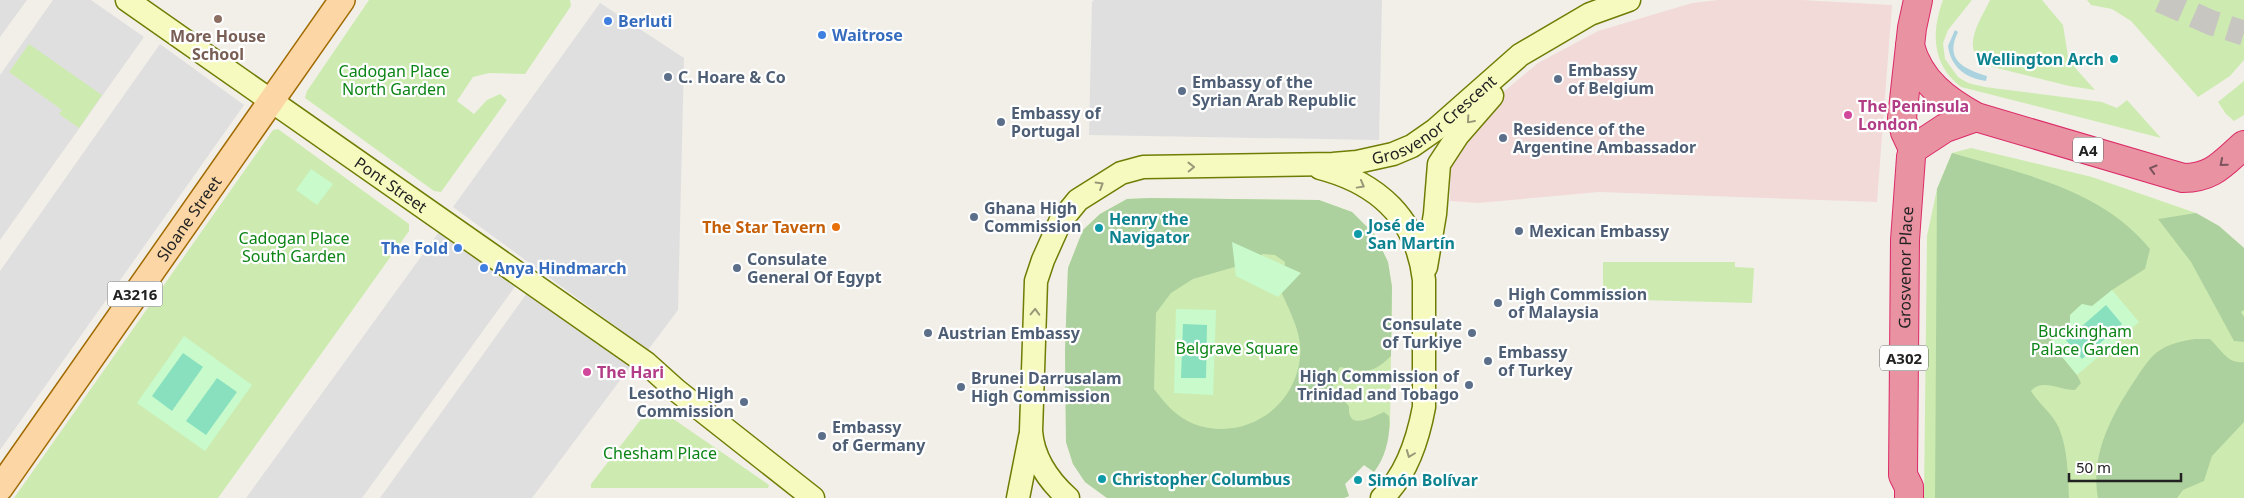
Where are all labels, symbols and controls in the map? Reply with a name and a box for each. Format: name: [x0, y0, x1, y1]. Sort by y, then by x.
place label: Berluti: [618, 10, 672, 32]
marker: More House School: [212, 13, 224, 25]
marker: Berluti: [602, 15, 614, 27]
place label: Waitrose: [832, 24, 903, 46]
place label: More House School: [170, 25, 266, 65]
marker: Waitrose: [816, 29, 828, 41]
place label: Wellington Arch: [1976, 48, 2104, 70]
marker: Wellington Arch: [2108, 53, 2120, 65]
place label: Embassy of Belgium: [1568, 59, 1654, 99]
park label: Cadogan Place North Garden: [339, 60, 449, 100]
place label: C. Hoare & Co: [678, 66, 786, 88]
street label: Grosvenor Crescent: [1370, 70, 1501, 169]
marker: C. Hoare & Co: [662, 71, 674, 83]
place label: Embassy of the Syrian Arab Republic: [1192, 71, 1356, 111]
marker: Embassy of Belgium: [1552, 73, 1564, 85]
marker: Embassy of the Syrian Arab Republic: [1176, 85, 1188, 97]
place label: The Peninsula London: [1858, 95, 1969, 135]
place label: Embassy of Portugal: [1011, 102, 1102, 142]
marker: The Peninsula London: [1842, 109, 1854, 121]
one-way arrow: [1467, 115, 1476, 124]
marker: Embassy of Portugal: [995, 116, 1007, 128]
place label: Residence of the Argentine Ambassador: [1513, 118, 1696, 158]
marker: Residence of the Argentine Ambassador: [1497, 132, 1509, 144]
road number: A4: [2073, 138, 2103, 162]
street label: Pont Street: [350, 151, 432, 218]
one-way arrow: [2220, 157, 2229, 165]
one-way arrow: [1188, 161, 1196, 172]
one-way arrow: [2149, 164, 2157, 174]
street label: Sloane Street: [151, 171, 226, 266]
one-way arrow: [1356, 179, 1365, 189]
one-way arrow: [1094, 181, 1103, 191]
place label: Ghana High Commission: [984, 197, 1082, 237]
street label: Grosvenor Place: [1893, 206, 1918, 329]
place label: Henry the Navigator: [1109, 208, 1189, 248]
marker: Ghana High Commission: [968, 211, 980, 223]
place label: José de San Martín: [1366, 214, 1455, 254]
place label: The Star Tavern: [702, 216, 826, 238]
place label: Mexican Embassy: [1529, 220, 1670, 242]
marker: The Star Tavern: [830, 221, 842, 233]
marker: Henry the Navigator: [1093, 222, 1105, 234]
marker: Mexican Embassy: [1513, 225, 1525, 237]
park label: Cadogan Place South Garden: [239, 227, 349, 267]
marker: José de San Martín: [1352, 228, 1364, 240]
place label: The Fold: [381, 237, 448, 259]
marker: The Fold: [452, 242, 464, 254]
place label: Consulate General Of Egypt: [747, 248, 882, 288]
place label: Anya Hindmarch: [494, 257, 627, 279]
marker: Anya Hindmarch: [478, 262, 490, 274]
marker: Consulate General Of Egypt: [731, 262, 743, 274]
road number: A3216: [108, 282, 162, 306]
place label: High Commission of Malaysia: [1508, 283, 1647, 323]
marker: High Commission of Malaysia: [1492, 297, 1504, 309]
one-way arrow: [1030, 308, 1040, 316]
place label: Consulate of Turkiye: [1382, 313, 1462, 353]
park label: Buckingham Palace Garden: [2031, 320, 2139, 360]
place label: Austrian Embassy: [938, 322, 1081, 344]
marker: Austrian Embassy: [922, 327, 934, 339]
marker: Consulate of Turkiye: [1466, 327, 1478, 339]
park label: Belgrave Square: [1176, 337, 1298, 359]
place label: Embassy of Turkey: [1498, 341, 1573, 381]
road number: A302: [1880, 346, 1928, 370]
marker: Embassy of Turkey: [1482, 355, 1494, 367]
place label: The Hari: [597, 361, 664, 383]
place label: High Commission of Trinidad and Tobago: [1297, 365, 1460, 405]
marker: The Hari: [581, 366, 593, 378]
place label: Brunei Darrusalam High Commission: [971, 367, 1122, 407]
marker: High Commission of Trinidad and Tobago: [1463, 379, 1475, 391]
marker: Brunei Darrusalam High Commission: [955, 381, 967, 393]
place label: Lesotho High Commission: [628, 382, 734, 422]
marker: Lesotho High Commission: [738, 396, 750, 408]
place label: Embassy of Germany: [832, 416, 926, 456]
marker: Embassy of Germany: [816, 430, 828, 442]
park label: Chesham Place: [603, 442, 717, 464]
one-way arrow: [1406, 449, 1416, 457]
scale bar: [2069, 450, 2182, 482]
text: 50 m: [2076, 457, 2111, 477]
place label: Christopher Columbus: [1112, 468, 1291, 490]
place label: Simón Bolívar: [1368, 469, 1478, 491]
marker: Christopher Columbus: [1096, 473, 1108, 485]
marker: Simón Bolívar: [1352, 474, 1364, 486]

